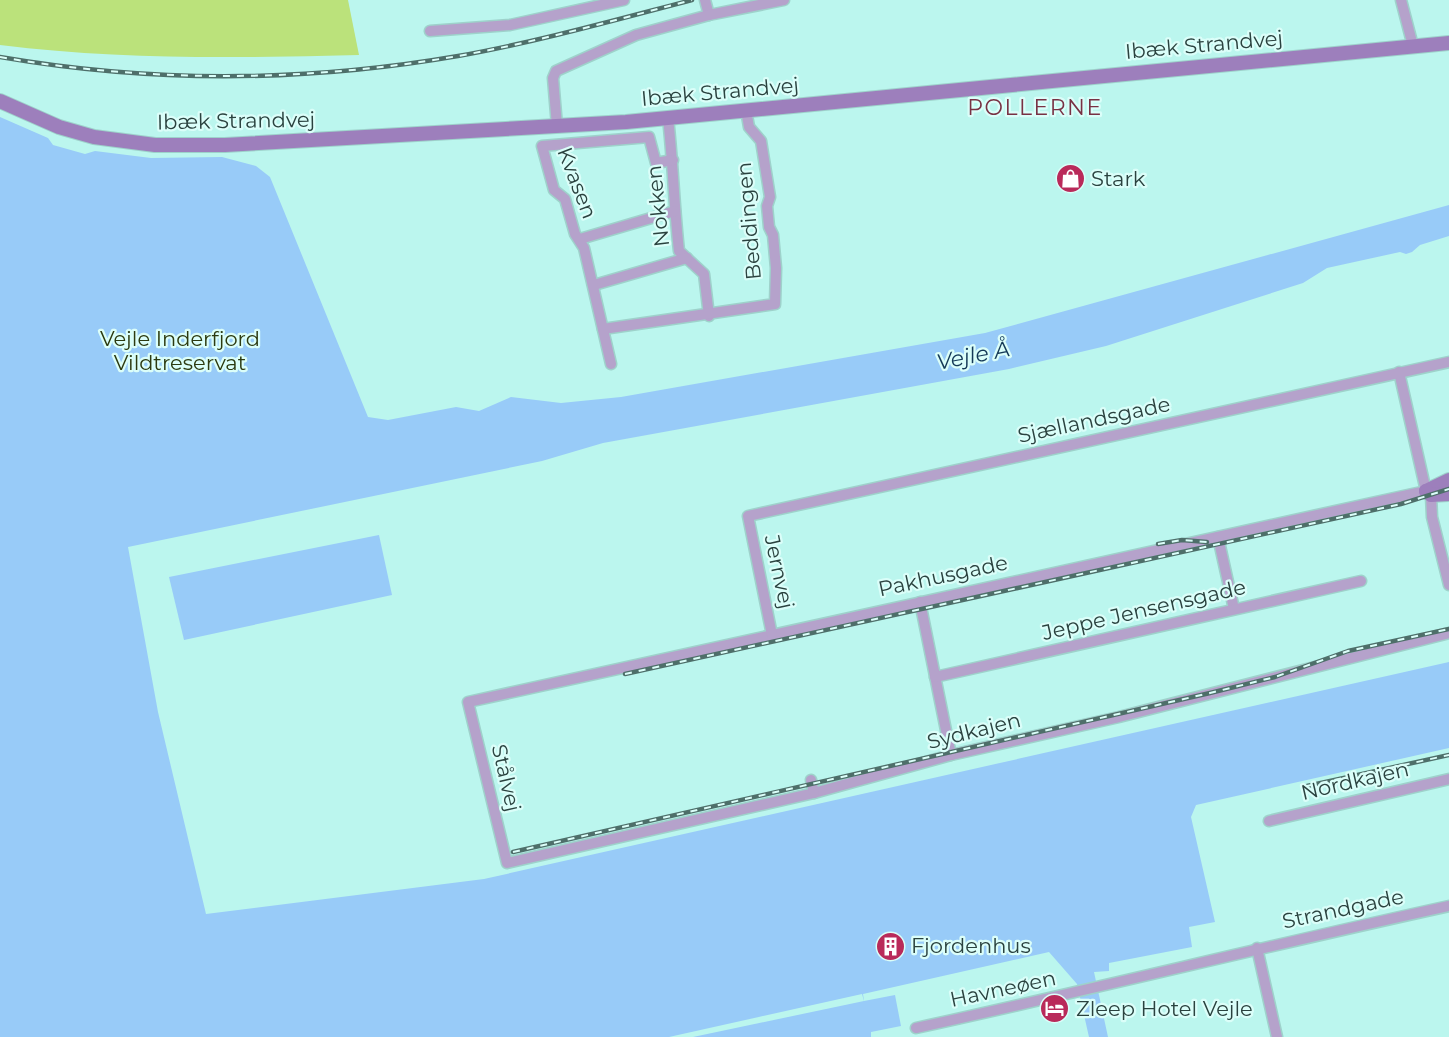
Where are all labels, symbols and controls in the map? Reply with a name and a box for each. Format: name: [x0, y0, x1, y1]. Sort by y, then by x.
street label: Ibæk Strandvej: [1124, 25, 1284, 64]
street label: Ibæk Strandvej: [640, 72, 800, 111]
district label: POLLERNE: [967, 94, 1103, 121]
street label: Ibæk Strandvej: [157, 107, 315, 134]
street label: Kvasen: [552, 143, 603, 222]
street label: Beddingen: [731, 161, 766, 281]
shop icon: Stark: [1054, 163, 1086, 195]
street label: Nokken: [641, 164, 674, 248]
place label: Stark: [1091, 166, 1146, 191]
park label: Vejle Inderfjord Vildtreservat: [100, 326, 260, 375]
water label: Vejle Å: [934, 334, 1012, 376]
street label: Sjællandsgade: [1015, 391, 1173, 448]
street label: Jernvej: [759, 532, 799, 611]
street label: Pakhusgade: [876, 550, 1010, 601]
street label: Jeppe Jensensgade: [1039, 574, 1248, 645]
street label: Sydkajen: [924, 707, 1023, 754]
street label: Stålvej: [487, 742, 526, 814]
street label: Nordkajen: [1298, 756, 1411, 805]
street label: Strandgade: [1280, 883, 1406, 934]
building icon: Fjordenhus: [874, 930, 906, 962]
place label: Fjordenhus: [911, 933, 1031, 958]
street label: Havneøen: [948, 965, 1058, 1012]
hotel icon: Zleep Hotel Vejle: [1039, 993, 1071, 1025]
place label: Zleep Hotel Vejle: [1076, 996, 1253, 1021]

